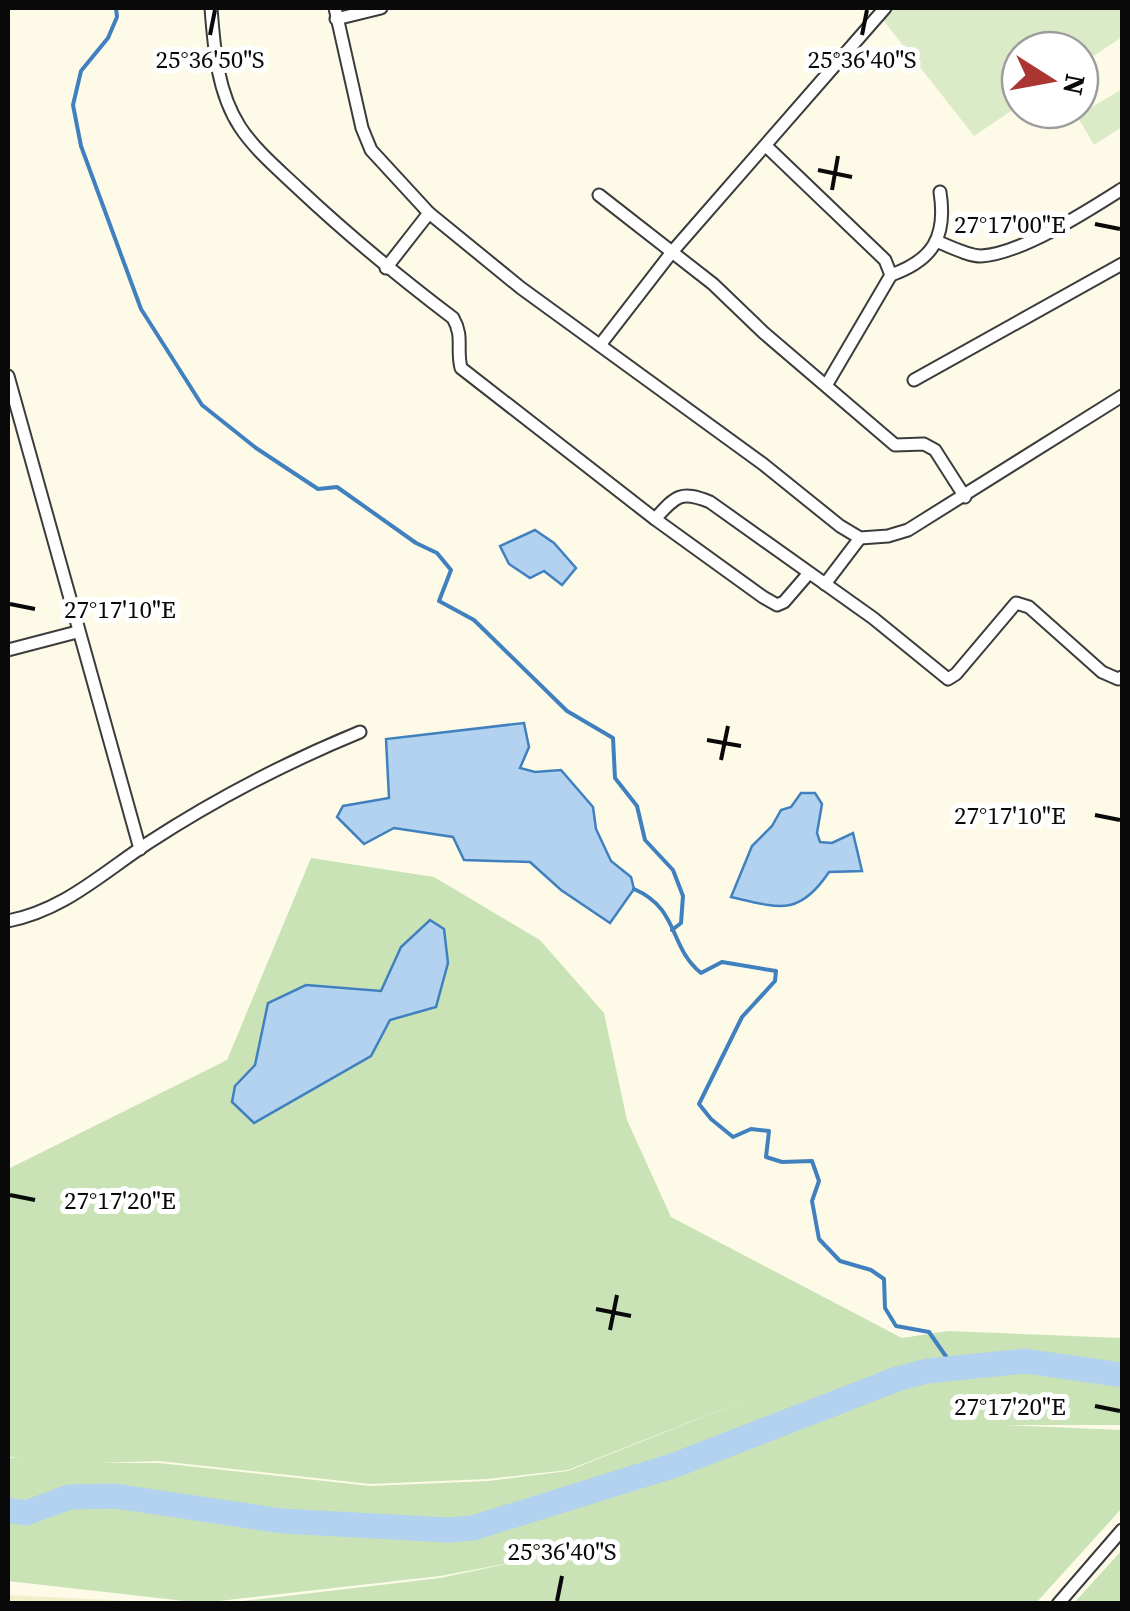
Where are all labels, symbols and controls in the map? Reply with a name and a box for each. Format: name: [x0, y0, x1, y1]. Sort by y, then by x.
north arrow: [1000, 30, 1100, 130]
text: 25°36'50"S: [155, 42, 265, 76]
text: 25°36'40"S: [807, 42, 917, 76]
text: N: [1054, 71, 1095, 98]
text: 27°17'00"E: [954, 207, 1066, 241]
text: 27°17'10"E: [64, 592, 176, 626]
text: 27°17'10"E: [954, 798, 1066, 832]
text: 27°17'20"E: [64, 1183, 176, 1217]
text: 27°17'20"E: [954, 1389, 1066, 1423]
text: 25°36'40"S: [507, 1534, 617, 1568]

